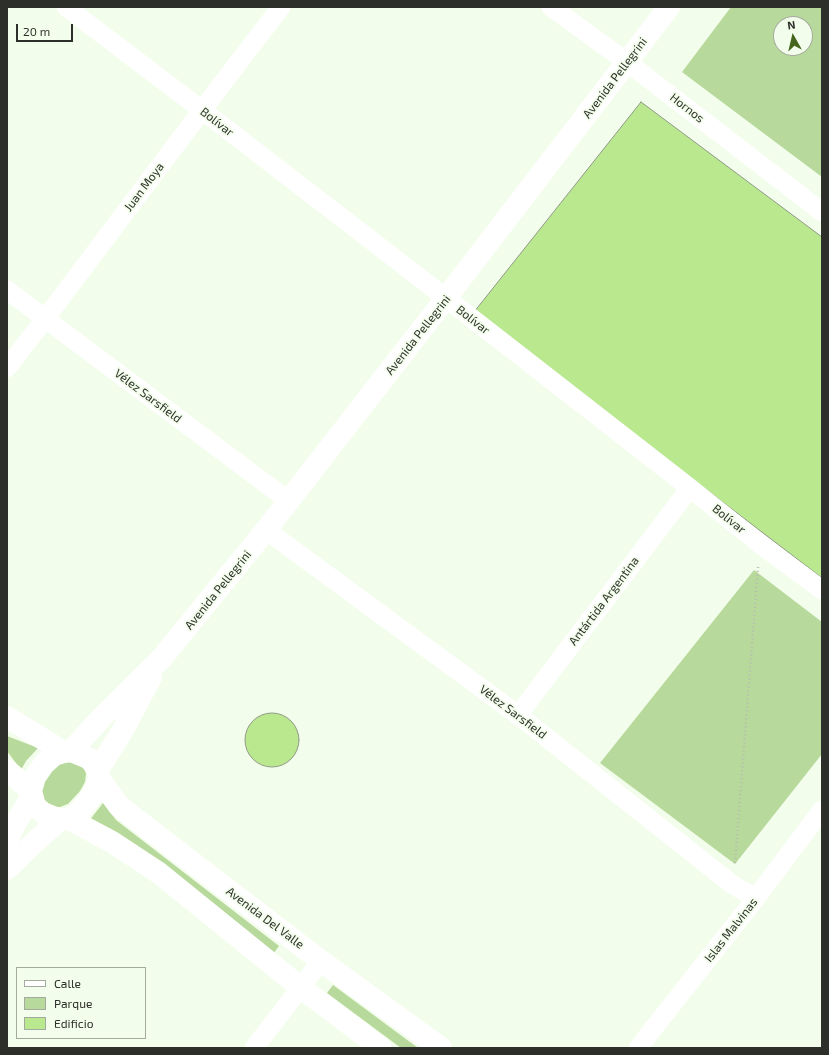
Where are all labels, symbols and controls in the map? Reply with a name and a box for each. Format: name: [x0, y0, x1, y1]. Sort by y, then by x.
scale bar: [18, 16, 75, 42]
north arrow: [773, 16, 813, 56]
text: N: [787, 18, 796, 32]
text: 20 m: [23, 24, 50, 38]
street label: Avenida Pellegrini: [580, 35, 650, 121]
street label: Hornos: [667, 90, 707, 126]
street label: Bolívar: [197, 104, 237, 140]
street label: Juan Moya: [121, 160, 167, 214]
street label: Avenida Pellegrini: [382, 292, 454, 378]
street label: Bolívar: [453, 302, 493, 338]
street label: Vélez Sarsfield: [112, 366, 184, 426]
street label: Bolívar: [710, 501, 748, 537]
street label: Avenida Pellegrini: [182, 548, 254, 632]
street label: Antártida Argentina: [566, 554, 642, 648]
street label: Vélez Sarsfield: [477, 682, 549, 742]
street label: Avenida Del Valle: [223, 884, 307, 952]
street label: Islas Malvinas: [701, 895, 761, 965]
legend: [16, 967, 146, 1039]
text: Calle: [54, 976, 81, 990]
text: Parque: [54, 996, 92, 1010]
text: Edificio: [54, 1016, 94, 1030]

